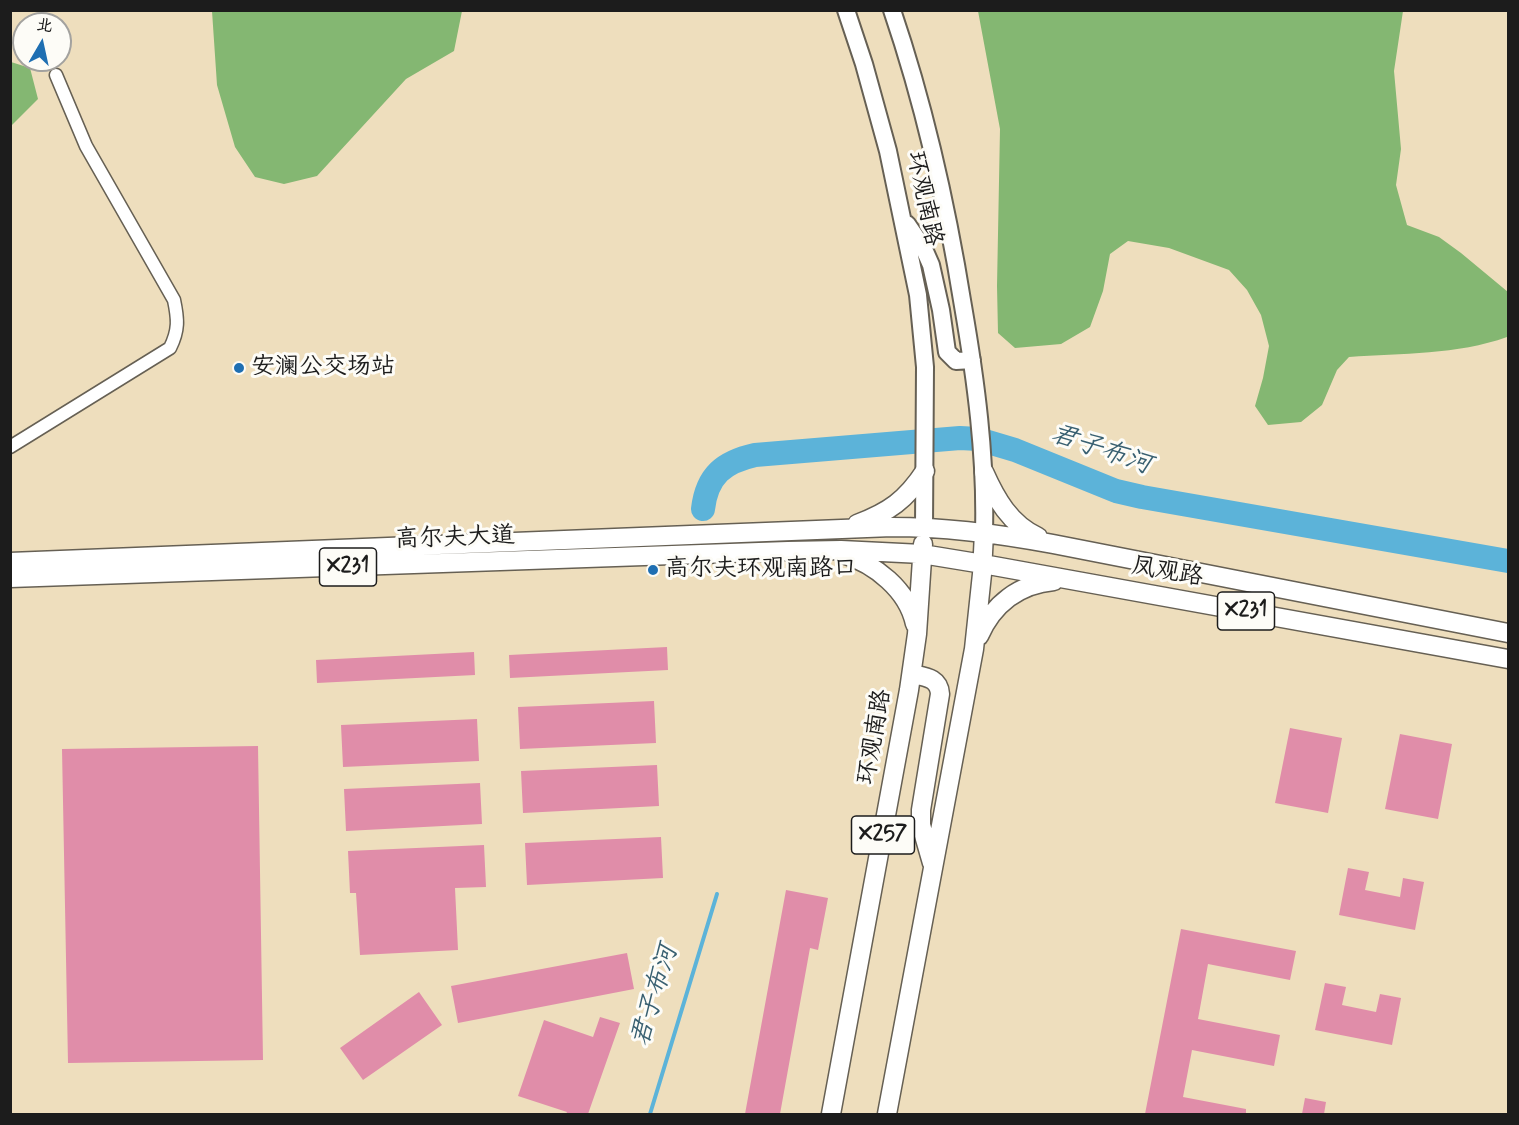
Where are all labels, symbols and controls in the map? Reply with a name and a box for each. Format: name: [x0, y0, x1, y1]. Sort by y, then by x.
north arrow: [12, 12, 72, 72]
text: 北: [35, 14, 54, 37]
street label: 环观南路: [899, 149, 947, 249]
place label: 安澜公交场站: [251, 354, 395, 382]
marker: 安澜公交场站: [232, 361, 246, 375]
water label: 君子布河: [1047, 419, 1155, 483]
street label: 高尔夫大道: [395, 523, 515, 555]
road number: X231: [320, 548, 376, 586]
street label: 凤观路: [1129, 553, 1205, 593]
place label: 高尔夫环观南路口: [665, 556, 857, 584]
marker: 高尔夫环观南路口: [646, 563, 660, 577]
road number: X231: [1218, 592, 1274, 630]
street label: 环观南路: [853, 687, 899, 787]
road number: X257: [852, 816, 914, 854]
water label: 君子布河: [626, 942, 686, 1050]

